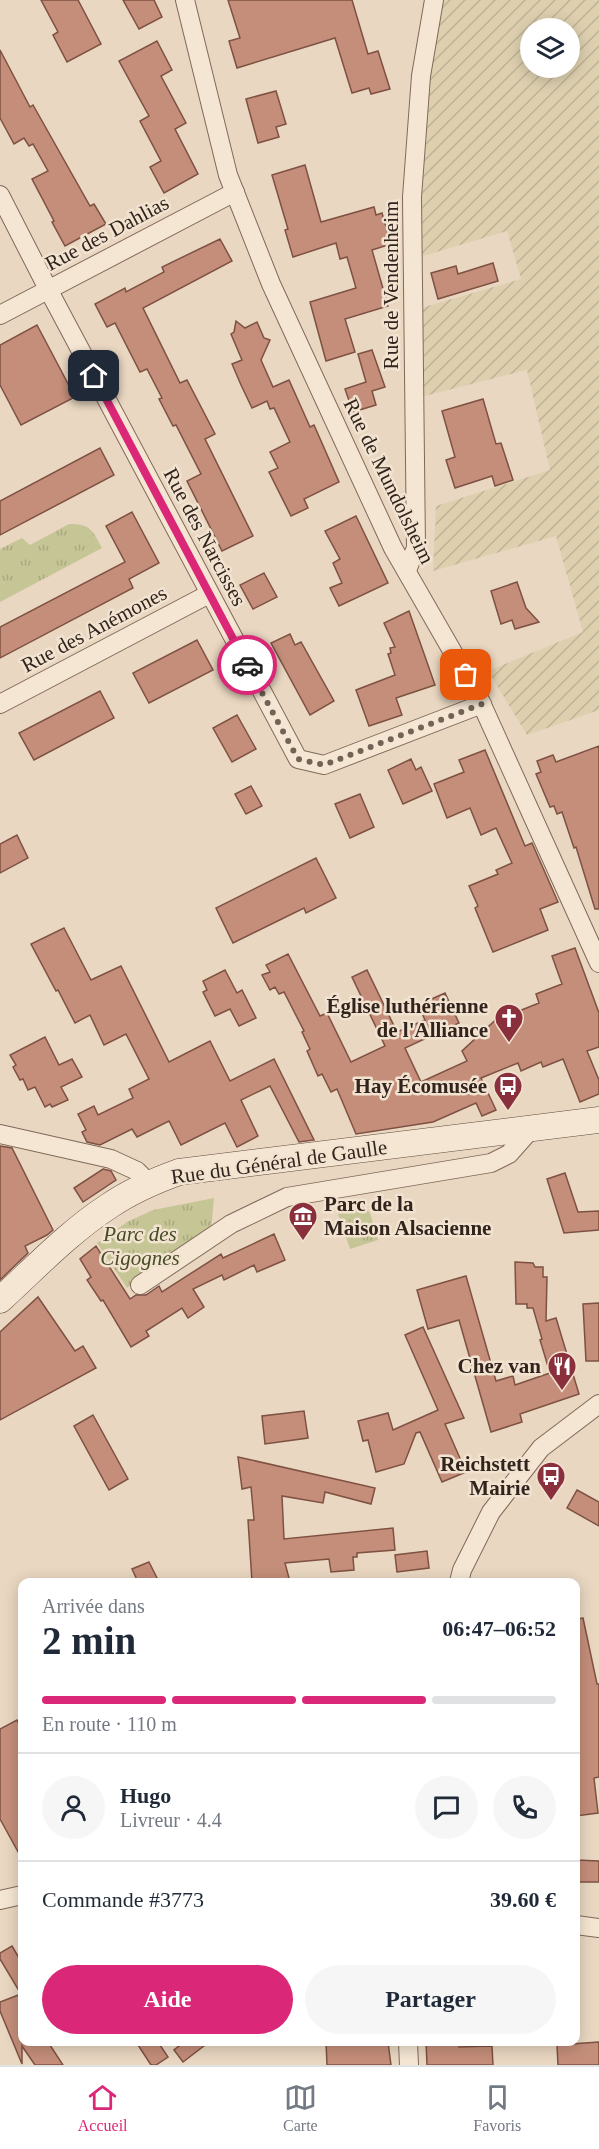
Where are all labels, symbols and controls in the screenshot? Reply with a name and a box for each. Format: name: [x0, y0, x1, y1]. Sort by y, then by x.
map controls: [520, 18, 580, 78]
button: layers: [520, 18, 580, 78]
street label: Rue des Dahlias: [41, 190, 173, 276]
street label: Rue de Vendenheim: [379, 201, 403, 369]
pin: [68, 350, 119, 401]
icon: home: [77, 359, 110, 392]
street label: Rue de Mundolsheim: [339, 394, 439, 568]
street label: Rue des Narcisses: [159, 464, 251, 610]
street label: Rue des Anémones: [17, 581, 171, 677]
courier: [217, 635, 277, 695]
icon: car: [231, 649, 264, 682]
pin: [440, 649, 491, 700]
icon: bag: [449, 658, 482, 691]
place label: Église luthérienne de l'Alliance: [326, 994, 488, 1042]
church icon: Église luthérienne de l'Alliance: [493, 1002, 525, 1044]
bus stop icon: Hay Écomusée: [492, 1070, 524, 1112]
place label: Hay Écomusée: [355, 1074, 487, 1098]
street label: Rue du Général de Gaulle: [169, 1135, 389, 1189]
place label: Parc de la Maison Alsacienne: [324, 1192, 491, 1240]
museum icon: Parc de la Maison Alsacienne: [287, 1200, 319, 1242]
park label: Parc des Cigognes: [100, 1222, 180, 1270]
restaurant icon: Chez van: [546, 1350, 578, 1392]
place label: Chez van: [458, 1354, 541, 1378]
place label: Reichstett Mairie: [440, 1452, 530, 1500]
bus stop icon: Reichstett Mairie: [535, 1460, 567, 1502]
text: Arrivée dans: [42, 1595, 145, 1617]
text: 06:47–06:52: [442, 1616, 556, 1641]
text: 2 min: [42, 1619, 136, 1662]
text: En route · 110 m: [42, 1713, 177, 1735]
button: person: [42, 1776, 105, 1839]
button: chat: [415, 1776, 478, 1839]
button: phone: [493, 1776, 556, 1839]
text: Hugo: [120, 1783, 171, 1808]
text: Livreur · 4.4: [120, 1809, 222, 1831]
text: Commande #3773: [42, 1887, 204, 1912]
text: 39.60 €: [490, 1887, 556, 1912]
button: Aide: [42, 1965, 293, 2034]
button: Partager: [305, 1965, 556, 2034]
tab: Accueil: [78, 2081, 128, 2135]
tab: Carte: [283, 2081, 318, 2135]
tab: Favoris: [473, 2081, 521, 2135]

